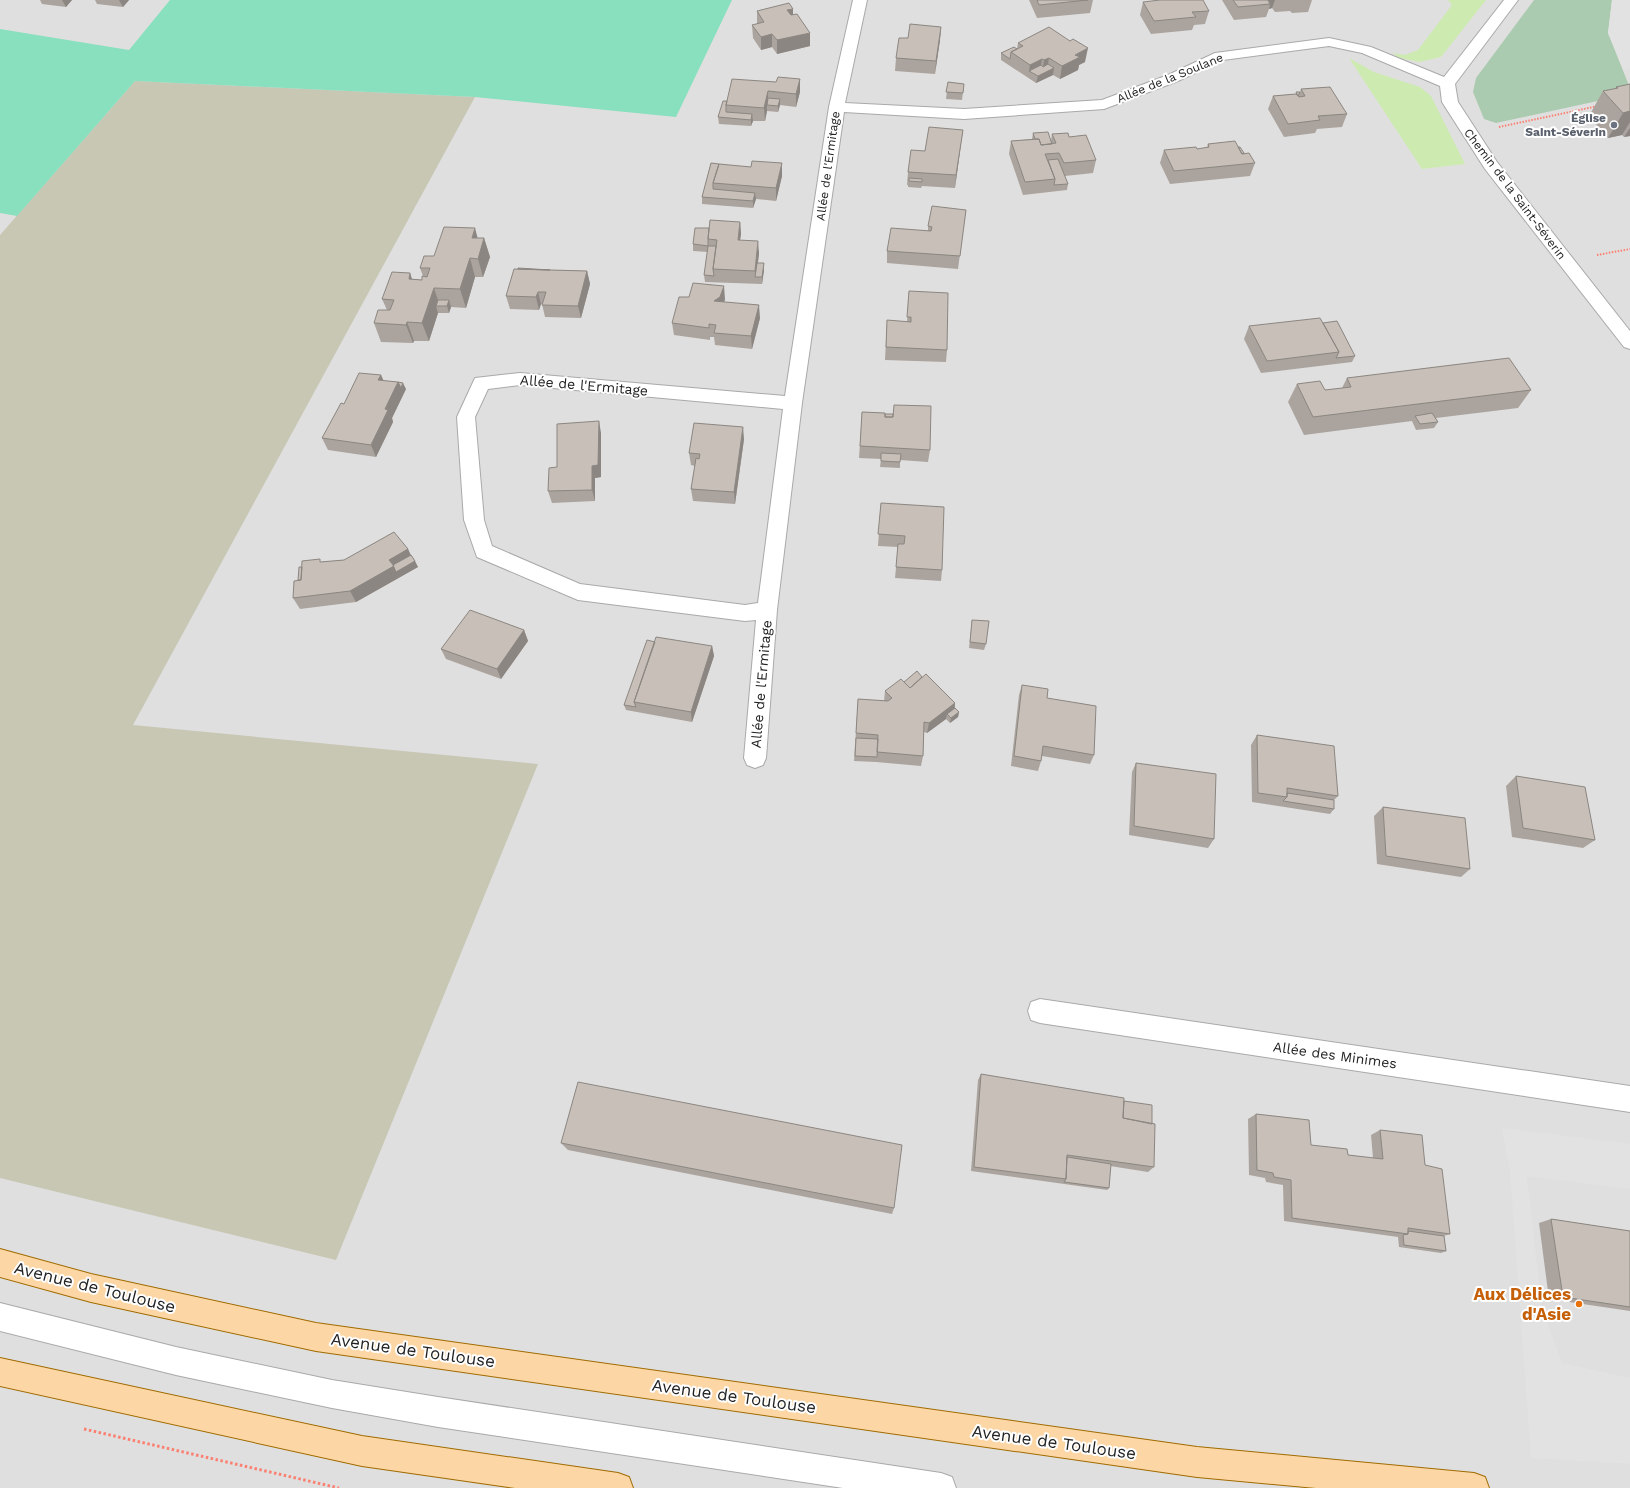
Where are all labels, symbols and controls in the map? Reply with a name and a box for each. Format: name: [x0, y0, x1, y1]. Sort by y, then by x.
street label: Allée de la Soulane: [1115, 50, 1225, 106]
street label: Allée de l'Ermitage: [813, 110, 843, 222]
place label: Église Saint-Séverin: [1525, 111, 1606, 139]
marker: Église Saint-Séverin: [1609, 120, 1619, 130]
street label: Chemin de la Saint-Séverin: [1461, 126, 1569, 262]
street label: Allée de l'Ermitage: [519, 371, 649, 399]
street label: Allée de l'Ermitage: [747, 619, 775, 749]
street label: Allée des Minimes: [1272, 1038, 1398, 1072]
street label: Avenue de Toulouse: [12, 1257, 178, 1317]
place label: Aux Délices d'Asie: [1473, 1284, 1571, 1324]
marker: Aux Délices d'Asie: [1574, 1299, 1584, 1309]
street label: Avenue de Toulouse: [330, 1329, 496, 1371]
street label: Avenue de Toulouse: [651, 1375, 817, 1417]
street label: Avenue de Toulouse: [971, 1421, 1137, 1463]

